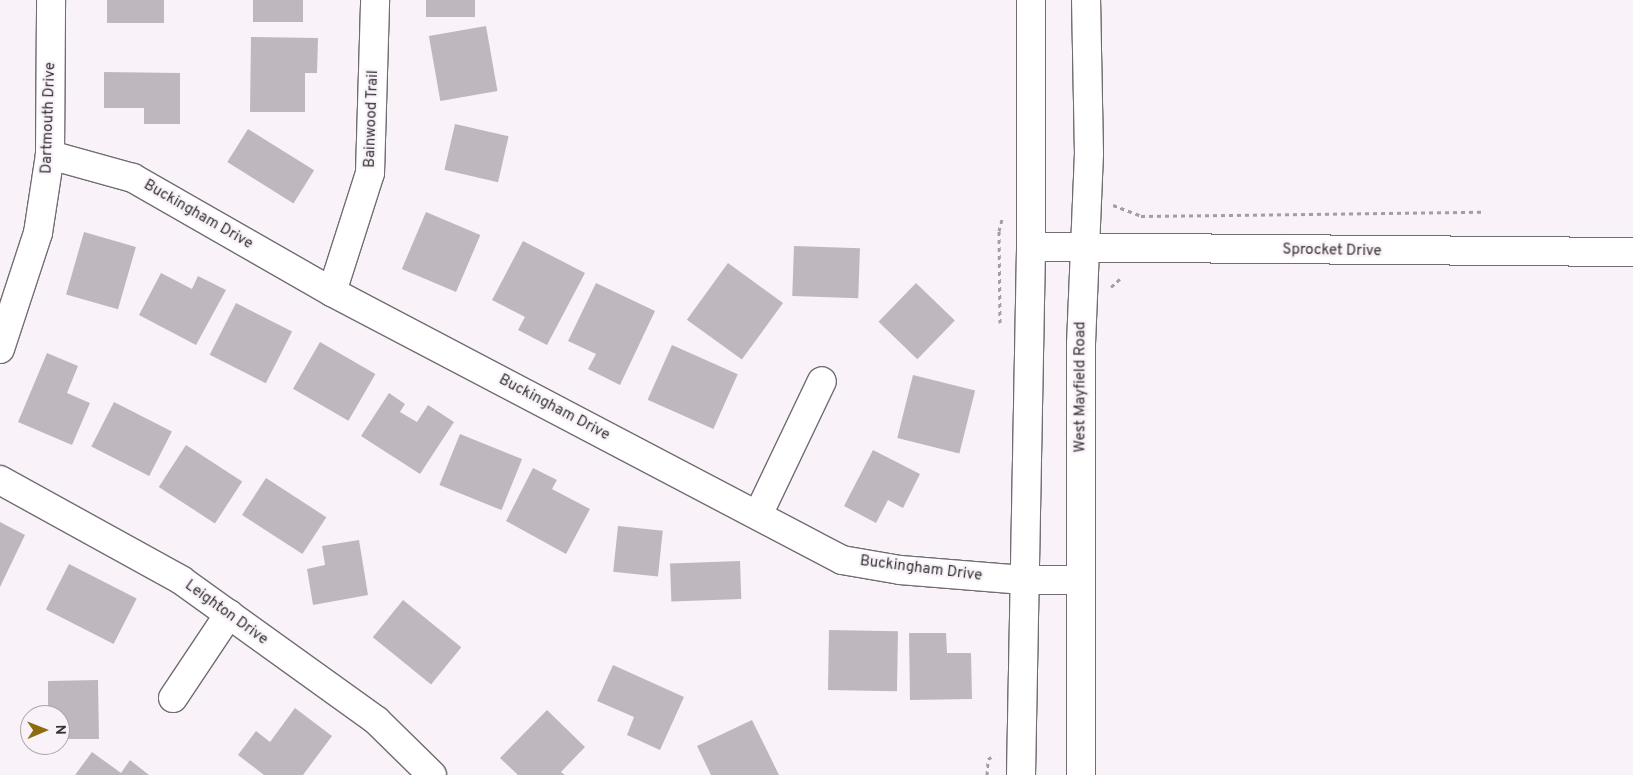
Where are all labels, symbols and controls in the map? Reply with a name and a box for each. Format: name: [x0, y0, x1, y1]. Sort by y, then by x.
street label: Dartmouth Drive: [38, 62, 60, 174]
street label: Bainwood Trail: [361, 70, 383, 168]
street label: Buckingham Drive: [140, 176, 256, 254]
street label: Sprocket Drive: [1282, 241, 1382, 261]
street label: West Mayfield Road: [1072, 321, 1090, 453]
street label: Buckingham Drive: [495, 371, 613, 445]
street label: Buckingham Drive: [859, 553, 983, 585]
street label: Leighton Drive: [181, 577, 271, 649]
north arrow: [20, 705, 70, 755]
text: N: [51, 725, 68, 735]

